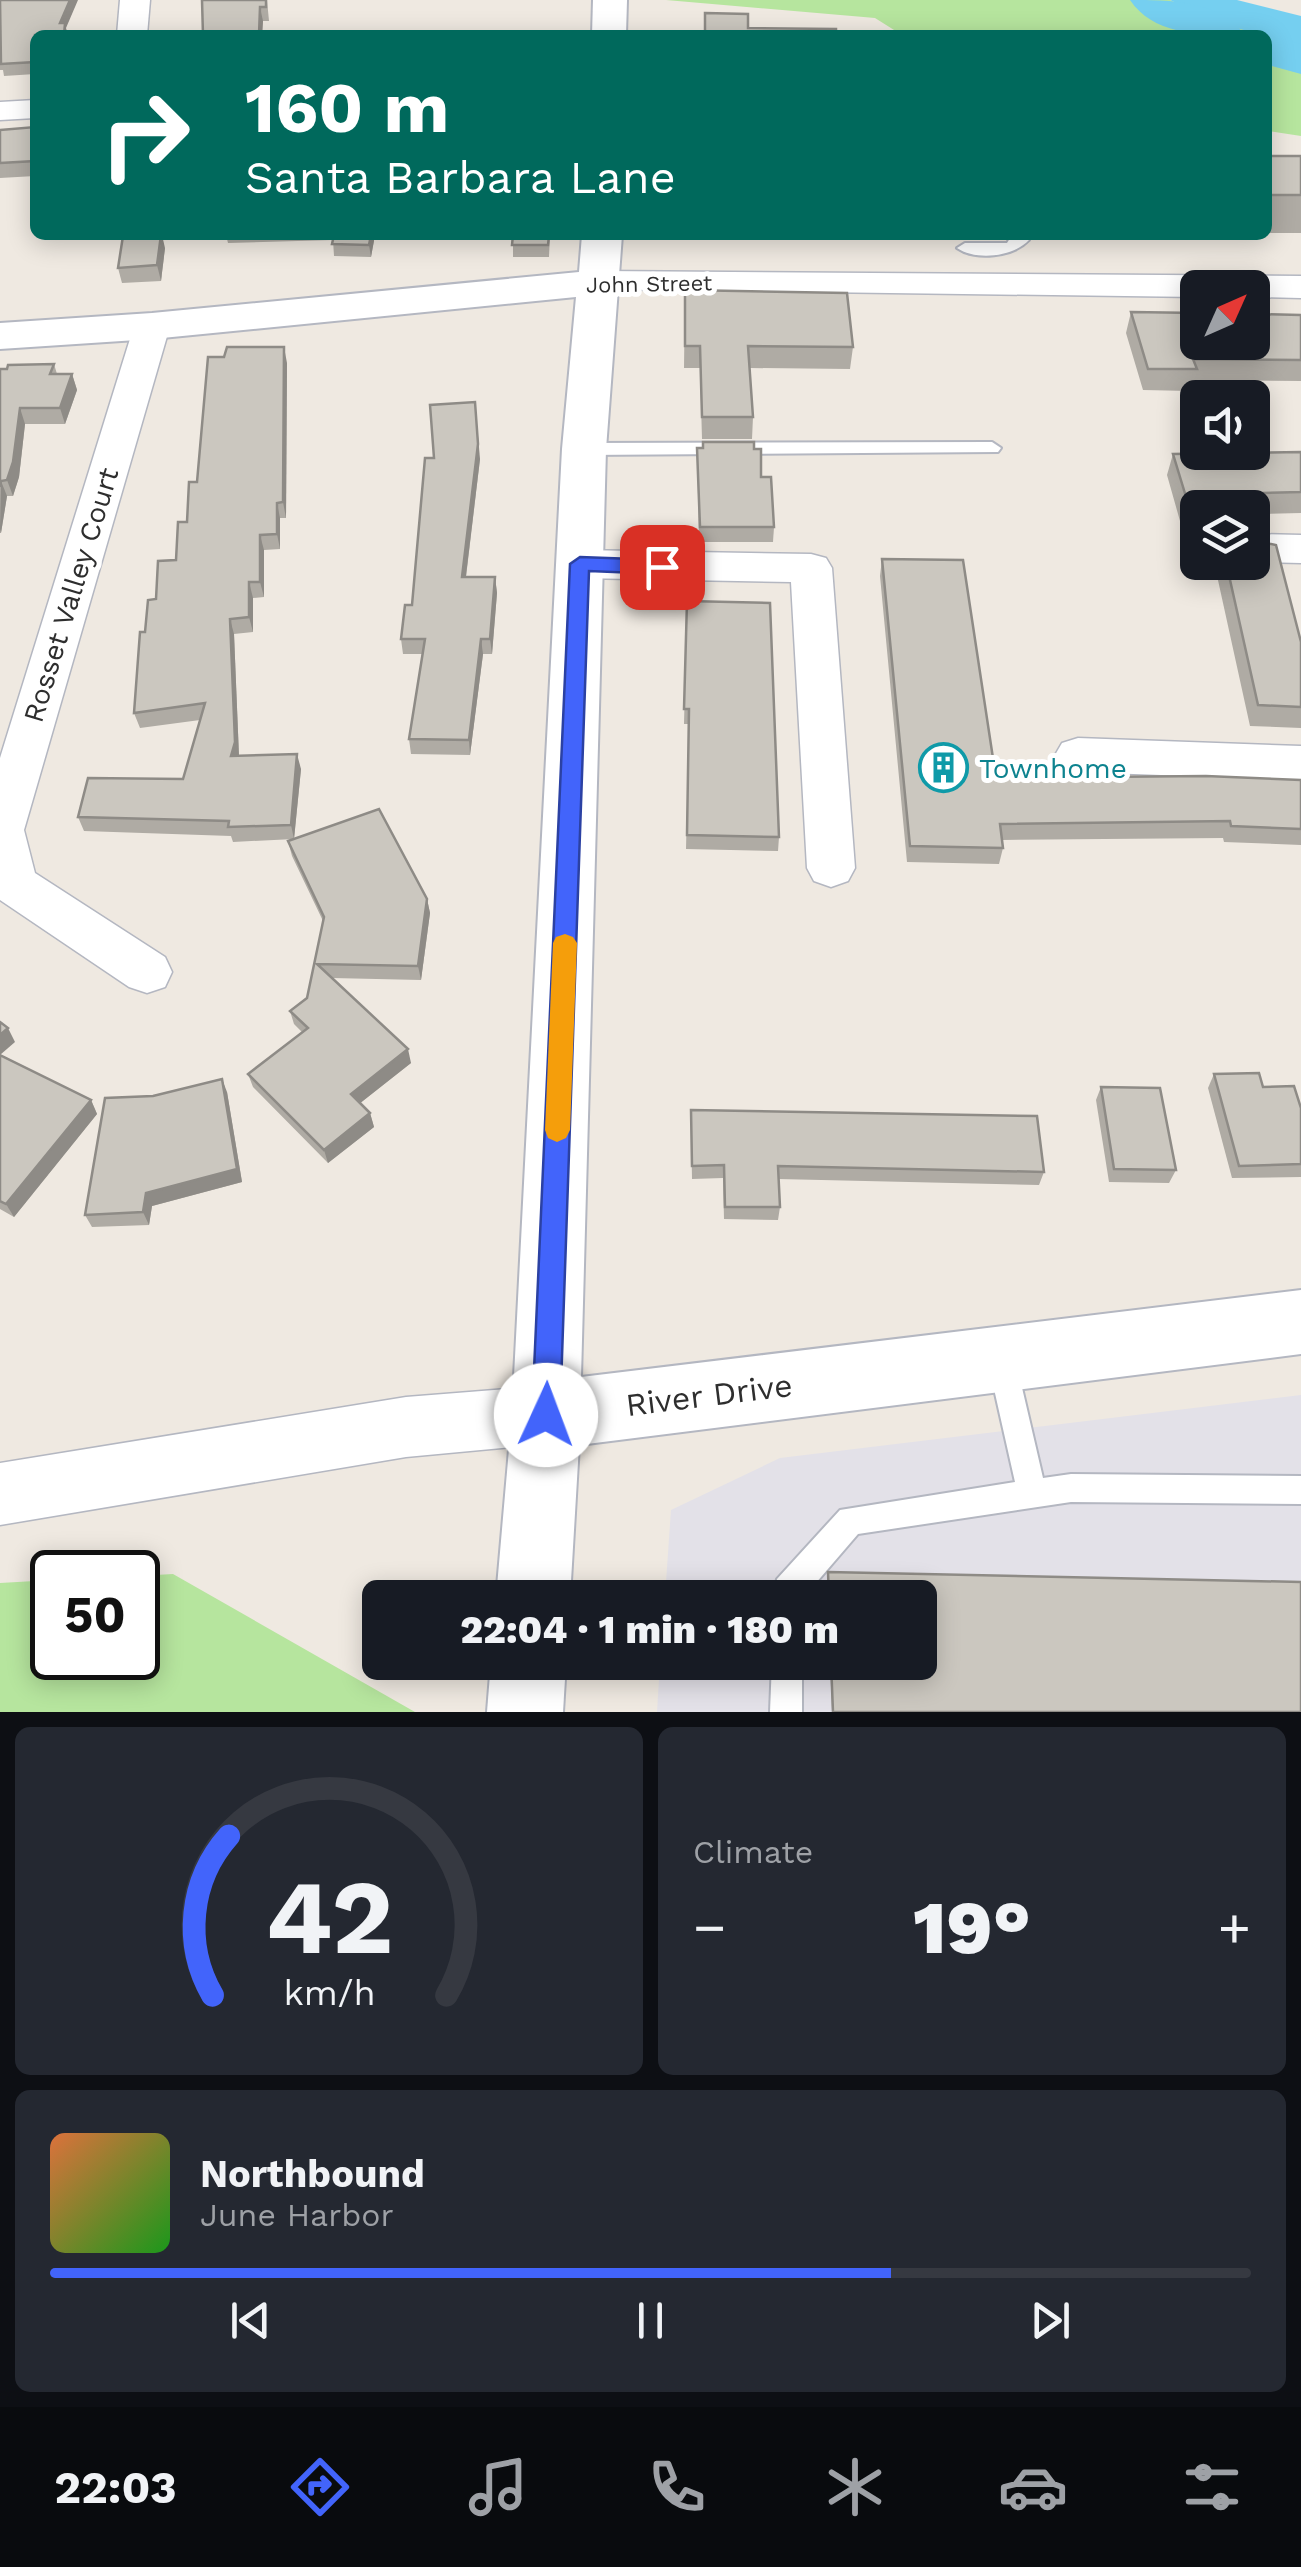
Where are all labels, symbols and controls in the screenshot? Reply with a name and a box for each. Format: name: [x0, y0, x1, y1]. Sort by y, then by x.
text: 160 m: [245, 67, 449, 149]
icon: right: [80, 70, 210, 200]
text: Santa Barbara Lane: [245, 151, 676, 204]
street label: John Street: [586, 270, 712, 298]
north arrow: [1180, 270, 1270, 360]
map controls: [1180, 270, 1270, 580]
button: sound: [1180, 380, 1270, 470]
street label: Rosset Valley Court: [17, 464, 125, 726]
button: layers: [1180, 490, 1270, 580]
pin: [620, 525, 705, 610]
icon: arrive: [635, 540, 690, 595]
building icon: Townhome: [918, 742, 970, 794]
place label: Townhome: [979, 752, 1127, 785]
position arrow: [494, 1363, 598, 1467]
street label: River Drive: [624, 1366, 794, 1424]
speed limit sign: 50: [30, 1550, 160, 1680]
text: 22:04 · 1 min · 180 m: [460, 1608, 839, 1652]
text: Climate: [693, 1833, 813, 1871]
text: 42: [265, 1856, 393, 1978]
text: 19°: [913, 1883, 1031, 1971]
text: −: [693, 1895, 726, 1959]
text: +: [1218, 1895, 1251, 1959]
text: km/h: [283, 1972, 375, 2014]
text: Northbound: [200, 2152, 425, 2196]
text: June Harbor: [200, 2196, 394, 2234]
icon: previous: [223, 2293, 278, 2348]
icon: pause: [623, 2293, 678, 2348]
icon: next: [1023, 2293, 1078, 2348]
icon: directions: [285, 2452, 355, 2522]
icon: music: [463, 2452, 533, 2522]
icon: phone: [642, 2452, 712, 2522]
icon: climate: [820, 2452, 890, 2522]
icon: car: [998, 2452, 1068, 2522]
icon: filters: [1177, 2452, 1247, 2522]
text: 22:03: [54, 2461, 177, 2514]

